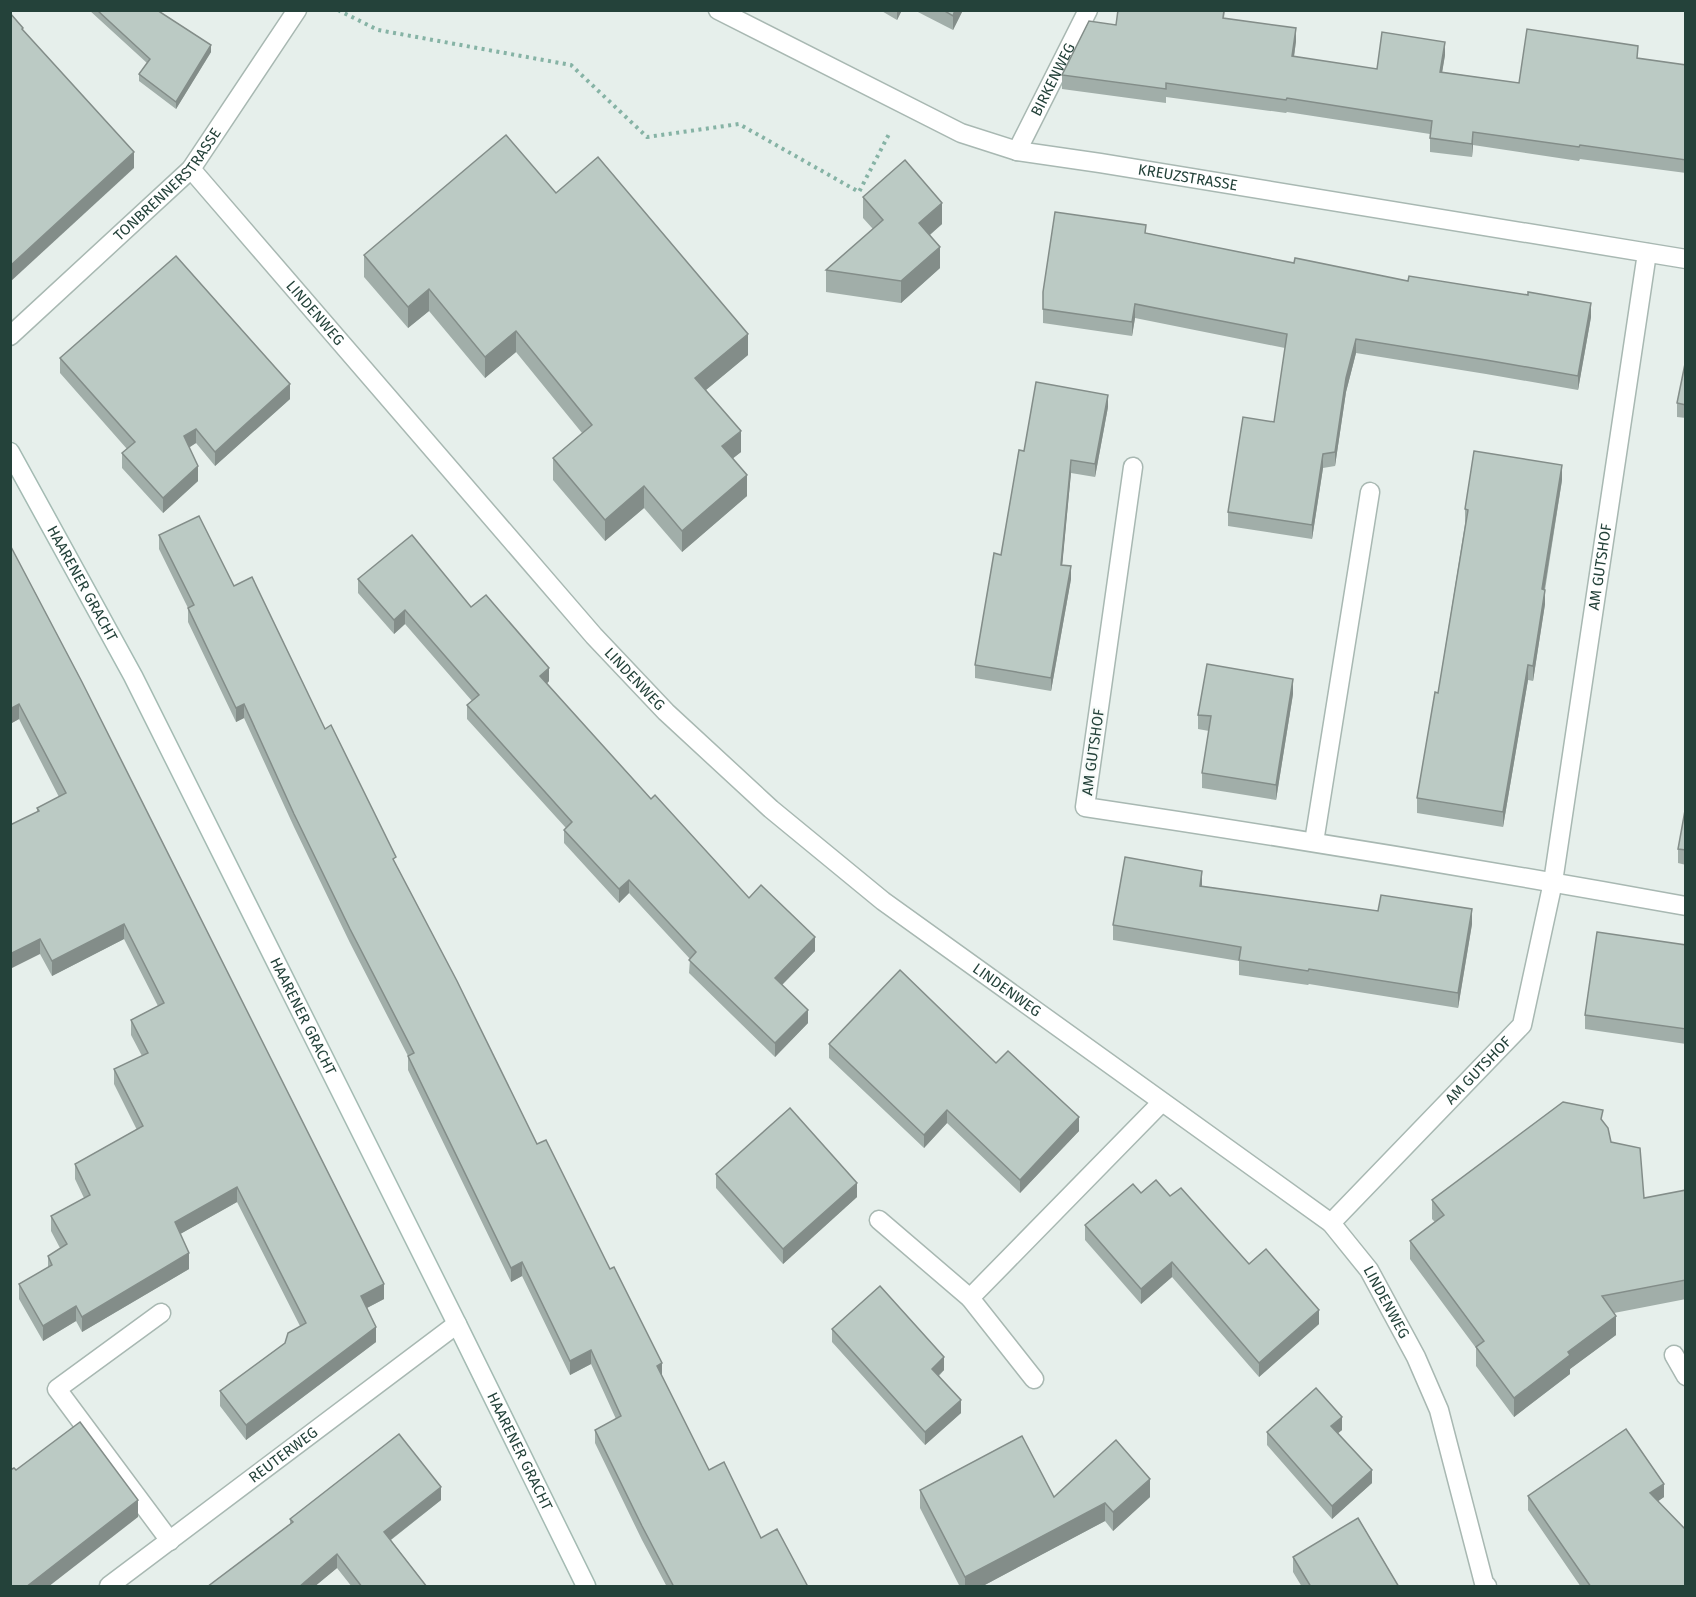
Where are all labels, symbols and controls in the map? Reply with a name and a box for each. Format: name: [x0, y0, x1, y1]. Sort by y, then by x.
street label: BIRKENWEG: [1027, 40, 1079, 119]
street label: TONBRENNERSTRASSE: [110, 125, 225, 245]
street label: KREUZSTRASSE: [1137, 160, 1239, 194]
street label: LINDENWEG: [282, 277, 348, 349]
street label: AM GUTSHOF: [1585, 522, 1615, 611]
street label: HAARENER GRACHT: [43, 523, 121, 645]
street label: LINDENWEG: [601, 644, 669, 714]
street label: AM GUTSHOF: [1078, 708, 1108, 796]
street label: HAARENER GRACHT: [266, 954, 340, 1078]
street label: LINDENWEG: [969, 959, 1045, 1021]
street label: AM GUTSHOF: [1441, 1033, 1515, 1108]
street label: LINDENWEG: [1359, 1263, 1413, 1341]
street label: HAARENER GRACHT: [483, 1389, 556, 1514]
street label: REUTERWEG: [245, 1423, 321, 1487]

